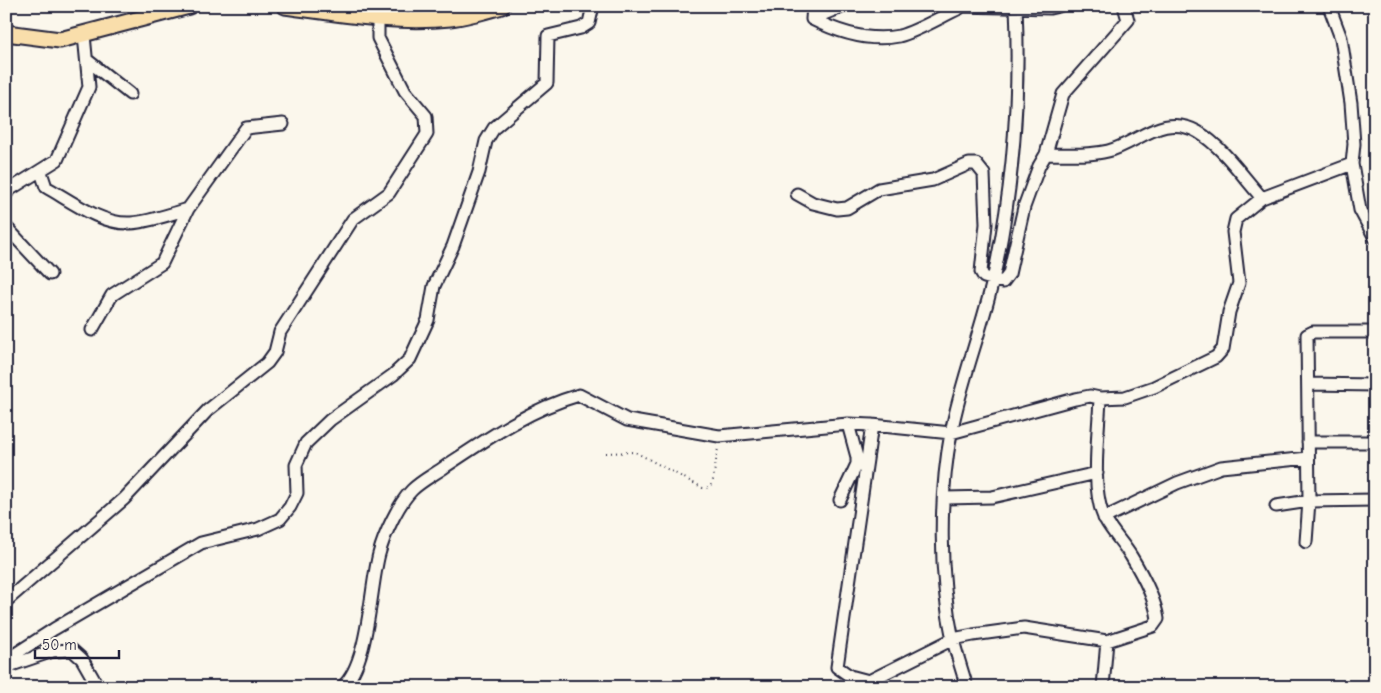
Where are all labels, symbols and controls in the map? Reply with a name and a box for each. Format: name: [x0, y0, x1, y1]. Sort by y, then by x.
scale bar: [35, 628, 119, 660]
text: 50 m: [42, 636, 77, 654]

